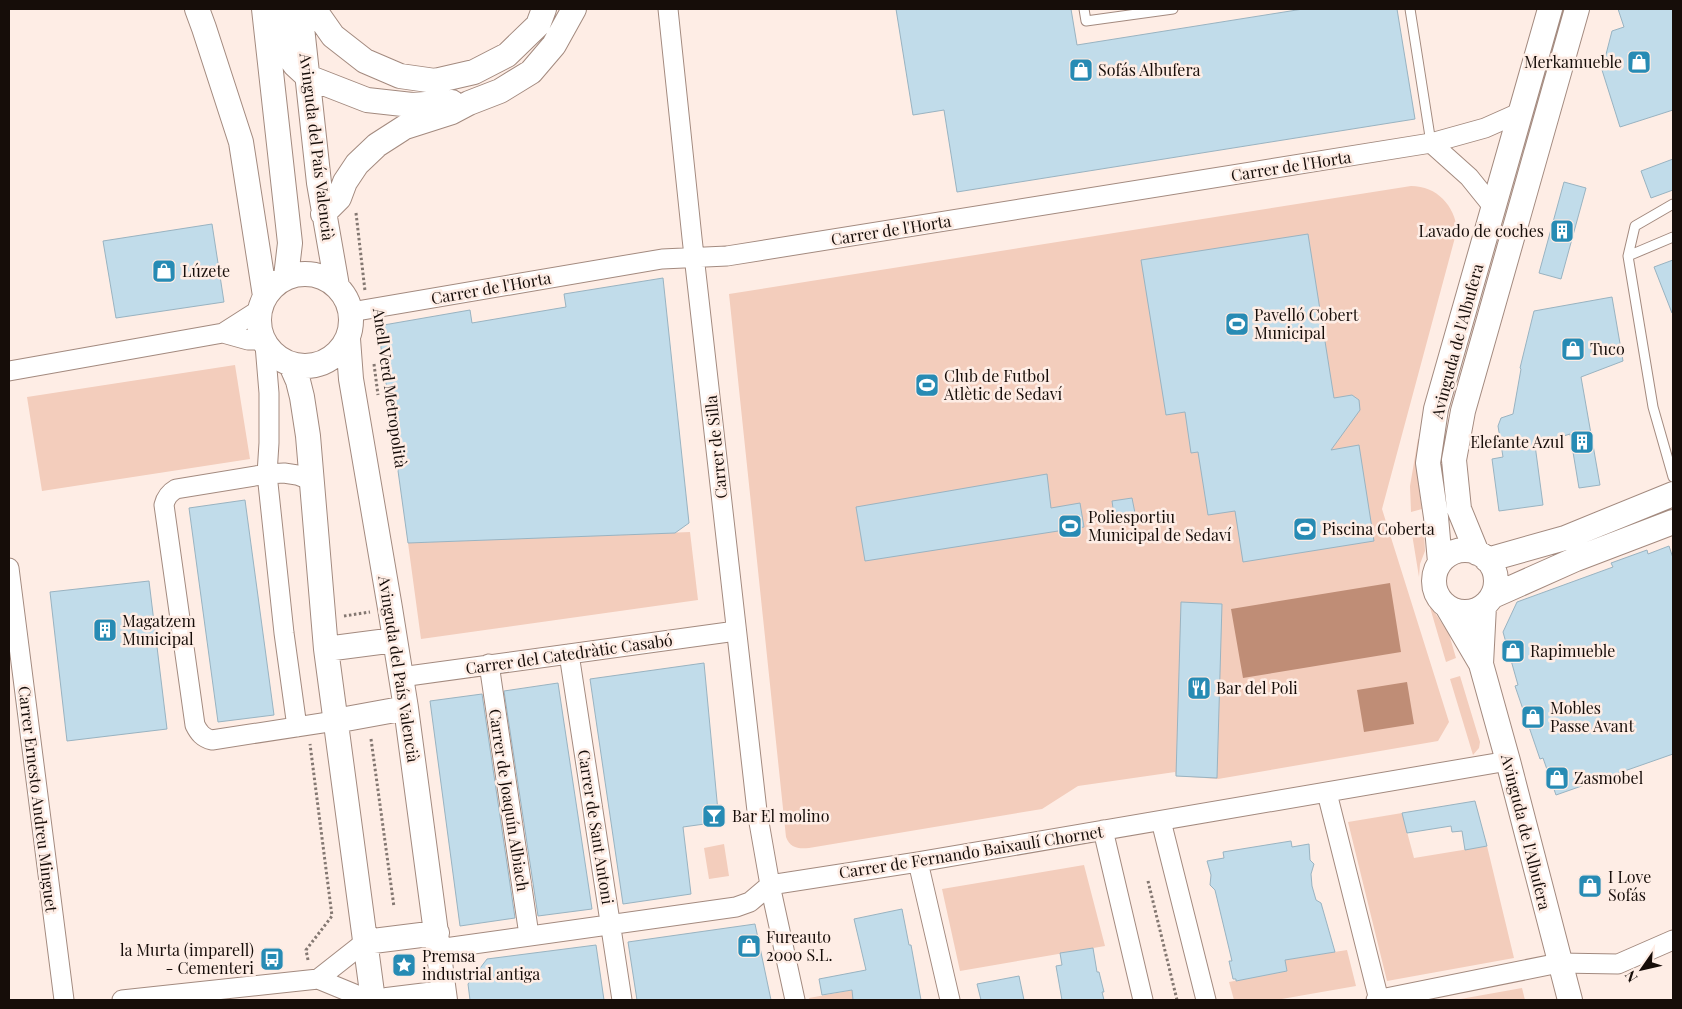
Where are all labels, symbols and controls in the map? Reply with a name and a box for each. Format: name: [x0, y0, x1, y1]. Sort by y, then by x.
shop icon: Merkamueble: [1626, 49, 1652, 75]
street label: Avinguda del País Valencià: [295, 51, 339, 242]
place label: Merkamueble: [1524, 51, 1622, 72]
shop icon: Sofás Albufera: [1068, 57, 1094, 83]
place label: Sofás Albufera: [1098, 59, 1200, 80]
street label: Carrer de l'Horta: [1229, 146, 1353, 185]
street label: Carrer de l'Horta: [829, 210, 953, 249]
building icon: Lavado de coches: [1549, 218, 1575, 244]
place label: Lavado de coches: [1419, 220, 1544, 241]
shop icon: Lúzete: [151, 258, 177, 284]
place label: Lúzete: [182, 260, 230, 281]
street label: Avinguda de l'Albufera: [1425, 261, 1487, 422]
street label: Carrer de l'Horta: [429, 267, 553, 308]
place label: Pavelló Cobert Municipal: [1254, 304, 1359, 343]
street label: Anell Verd Metropolità: [369, 306, 412, 469]
sports icon: Pavelló Cobert Municipal: [1224, 311, 1250, 337]
shop icon: Tuco: [1560, 336, 1586, 362]
place label: Tuco: [1590, 338, 1625, 359]
place label: Club de Futbol Atlètic de Sedaví: [943, 365, 1062, 404]
sports icon: Club de Futbol Atlètic de Sedaví: [914, 372, 940, 398]
street label: Carrer de Silla: [700, 394, 731, 500]
building icon: Elefante Azul: [1569, 429, 1595, 455]
place label: Elefante Azul: [1470, 431, 1564, 452]
place label: Poliesportiu Municipal de Sedaví: [1088, 506, 1232, 545]
sports icon: Poliesportiu Municipal de Sedaví: [1057, 513, 1083, 539]
sports icon: Piscina Coberta: [1292, 516, 1318, 542]
place label: Piscina Coberta: [1322, 518, 1435, 539]
street label: Avinguda del País Valencià: [374, 573, 425, 764]
place label: Magatzem Municipal: [122, 610, 196, 649]
building icon: Magatzem Municipal: [92, 617, 118, 643]
street label: Carrer del Catedràtic Casabó: [464, 629, 674, 678]
shop icon: Rapimueble: [1500, 638, 1526, 664]
place label: Rapimueble: [1530, 640, 1615, 661]
restaurant icon: Bar del Poli: [1186, 675, 1212, 701]
place label: Bar del Poli: [1216, 677, 1298, 698]
street label: Carrer Ernesto Andreu Minguet: [14, 685, 63, 914]
place label: Mobles Passe Avant: [1550, 697, 1634, 736]
shop icon: Mobles Passe Avant: [1520, 704, 1546, 730]
street label: Carrer de Joaquín Albiach: [485, 707, 534, 893]
street label: Carrer de Sant Antoni: [574, 748, 619, 906]
street label: Avinguda de l'Albufera: [1497, 751, 1556, 912]
shop icon: Zasmobel: [1544, 765, 1570, 791]
place label: Zasmobel: [1574, 767, 1644, 788]
bar icon: Bar El molino: [701, 803, 727, 829]
place label: Bar El molino: [732, 805, 830, 826]
street label: Carrer de Fernando Baixaulí Chornet: [837, 820, 1105, 883]
place label: I Love Sofás: [1608, 866, 1651, 905]
shop icon: I Love Sofás: [1577, 873, 1603, 899]
place label: Fureauto 2000 S.L.: [766, 926, 833, 965]
shop icon: Fureauto 2000 S.L.: [736, 933, 762, 959]
place label: la Murta (imparell) - Cementeri: [120, 939, 254, 978]
north arrow: [1617, 944, 1667, 994]
place label: Premsa industrial antiga: [422, 945, 540, 984]
bus stop icon: la Murta (imparell) - Cementeri: [259, 946, 285, 972]
place icon: Premsa industrial antiga: [391, 952, 417, 978]
text: N: [1620, 967, 1642, 986]

